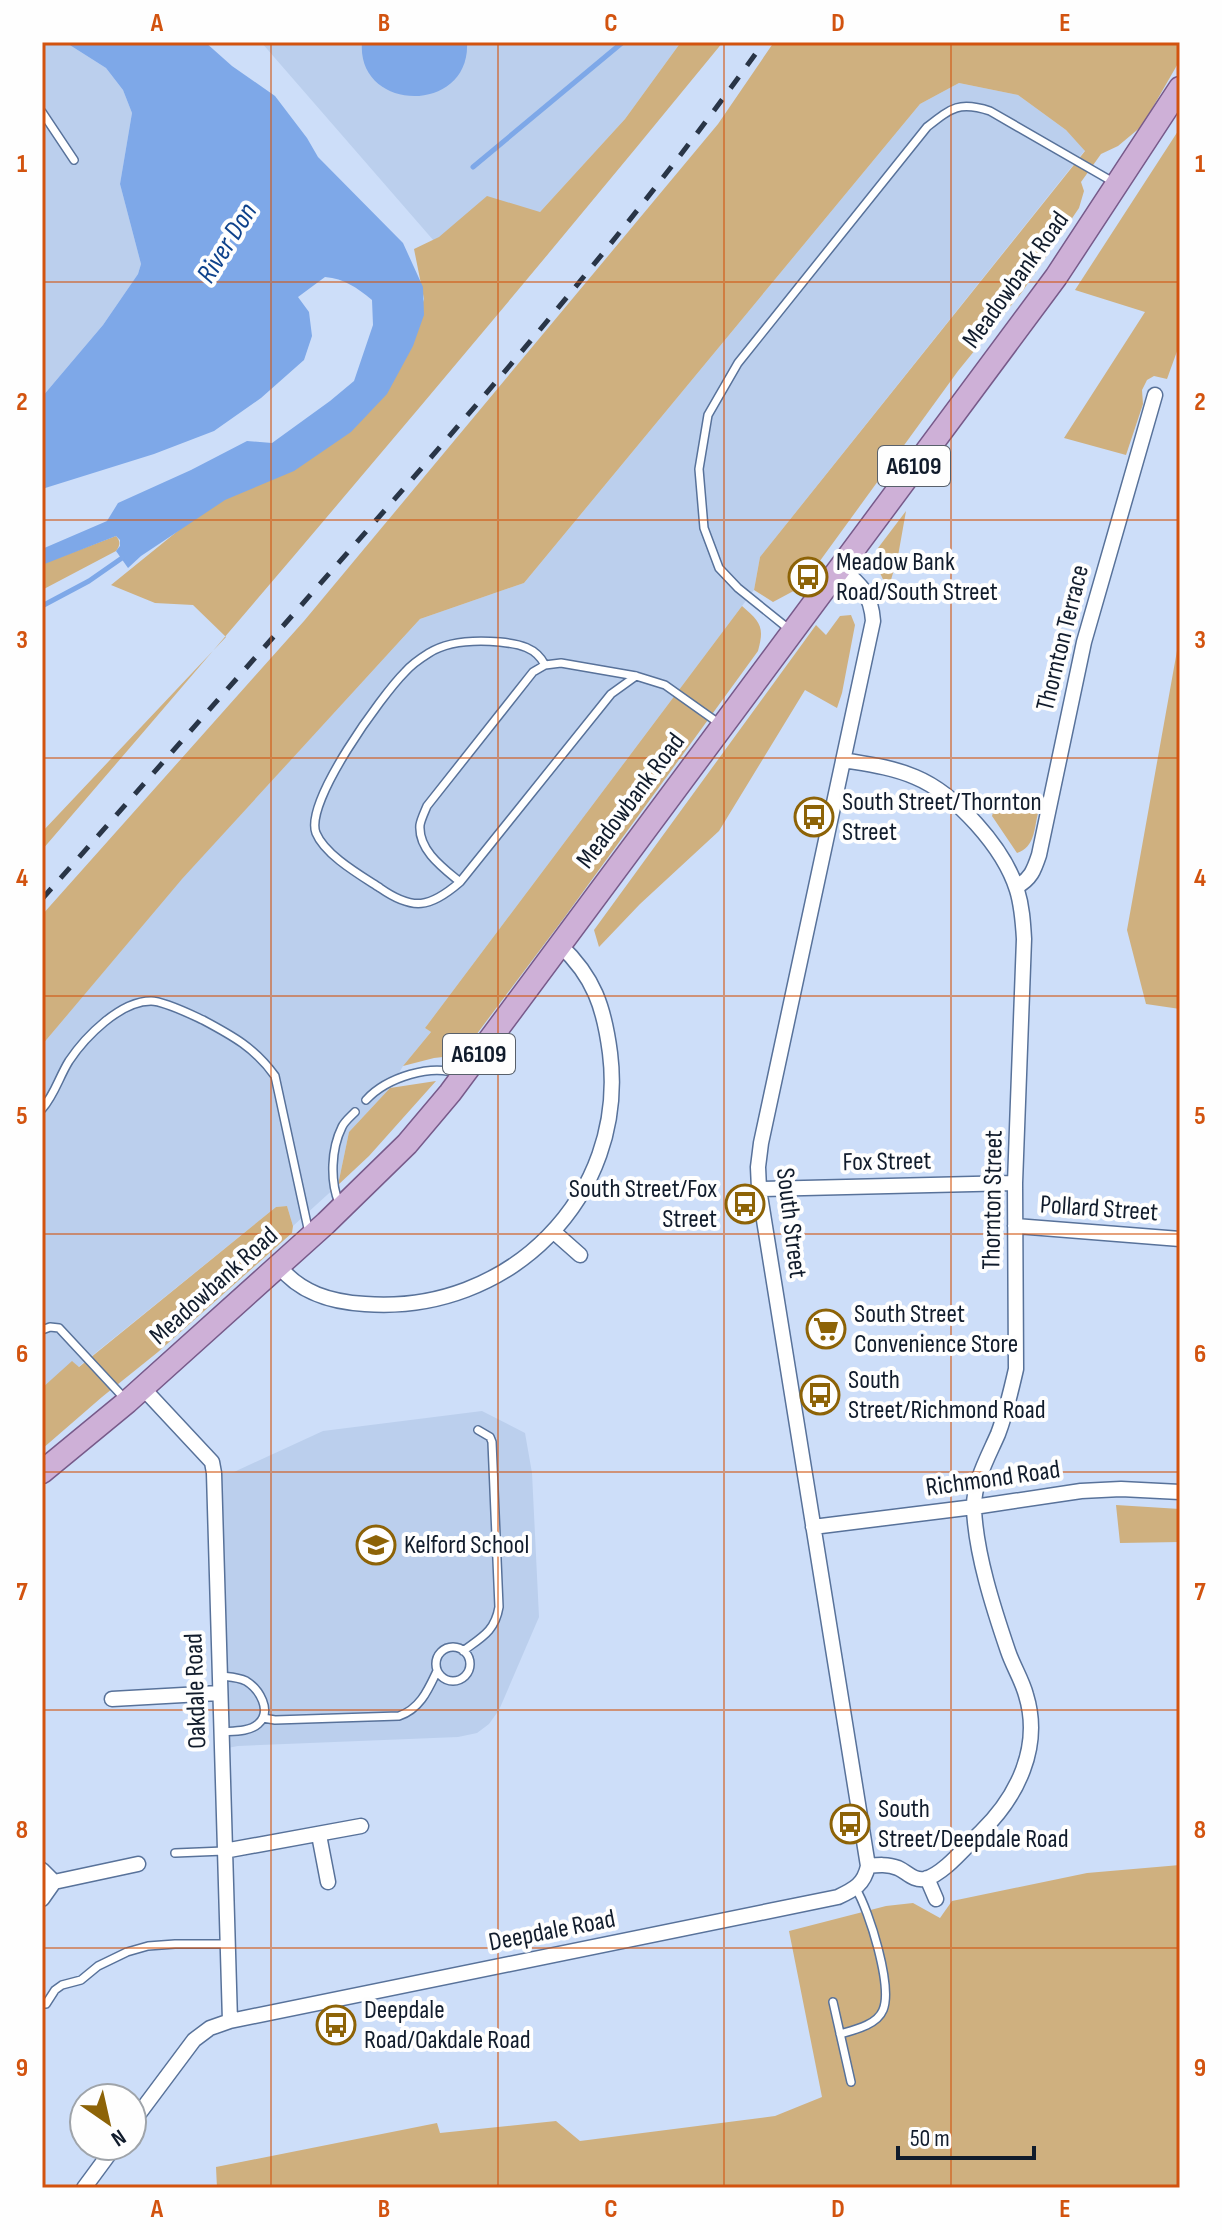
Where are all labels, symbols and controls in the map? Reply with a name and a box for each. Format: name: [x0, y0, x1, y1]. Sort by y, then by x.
text: A: [150, 8, 164, 39]
text: B: [378, 8, 390, 39]
text: C: [604, 8, 618, 39]
text: D: [831, 8, 845, 39]
text: E: [1059, 8, 1071, 39]
text: 1: [17, 149, 27, 180]
text: 1: [1195, 149, 1205, 180]
water label: River Don: [190, 197, 264, 289]
street label: Meadowbank Road: [956, 206, 1076, 354]
text: 2: [16, 387, 28, 418]
text: 2: [1194, 387, 1206, 418]
road number: A6109: [878, 446, 950, 486]
place label: Meadow Bank Road/South Street: [836, 547, 998, 608]
bus stop icon: Meadow Bank Road/South Street: [787, 556, 829, 598]
street label: Thornton Terrace: [1030, 562, 1096, 714]
text: 3: [16, 625, 28, 656]
text: 3: [1194, 625, 1206, 656]
street label: Meadowbank Road: [570, 727, 692, 875]
place label: South Street/Thornton Street: [842, 787, 1042, 848]
bus stop icon: South Street/Thornton Street: [793, 796, 835, 838]
text: 4: [16, 863, 28, 894]
text: 4: [1194, 863, 1206, 894]
road number: A6109: [443, 1034, 515, 1074]
text: 5: [16, 1101, 28, 1132]
text: 5: [1194, 1101, 1206, 1132]
street label: Thornton Street: [976, 1130, 1010, 1270]
street label: Fox Street: [842, 1146, 932, 1178]
street label: South Street: [769, 1166, 813, 1280]
place label: South Street/Fox Street: [569, 1174, 717, 1235]
bus stop icon: South Street/Fox Street: [724, 1183, 766, 1225]
street label: Pollard Street: [1039, 1189, 1159, 1229]
street label: Meadowbank Road: [144, 1221, 284, 1351]
place label: South Street Convenience Store: [854, 1299, 1018, 1360]
supermarket icon: South Street Convenience Store: [805, 1308, 847, 1350]
text: 6: [16, 1339, 28, 1370]
text: 6: [1194, 1339, 1206, 1370]
place label: South Street/Richmond Road: [848, 1365, 1046, 1426]
bus stop icon: South Street/Richmond Road: [799, 1374, 841, 1416]
street label: Richmond Road: [924, 1454, 1062, 1504]
school or university icon: Kelford School: [355, 1524, 397, 1566]
place label: Kelford School: [404, 1530, 529, 1561]
text: 7: [16, 1577, 28, 1608]
text: 7: [1194, 1577, 1206, 1608]
street label: Oakdale Road: [178, 1633, 214, 1749]
place label: South Street/Deepdale Road: [878, 1794, 1068, 1855]
bus stop icon: South Street/Deepdale Road: [829, 1803, 871, 1845]
text: 8: [16, 1815, 28, 1846]
text: 8: [1194, 1815, 1206, 1846]
street label: Deepdale Road: [486, 1904, 618, 1958]
place label: Deepdale Road/Oakdale Road: [364, 1995, 531, 2056]
bus stop icon: Deepdale Road/Oakdale Road: [315, 2004, 357, 2046]
text: 9: [16, 2053, 28, 2084]
text: 9: [1194, 2053, 1206, 2084]
north arrow: [68, 2082, 148, 2162]
scale bar: [898, 2110, 1034, 2160]
text: N: [106, 2123, 131, 2152]
text: 50 m: [910, 2124, 950, 2153]
text: A: [150, 2194, 164, 2225]
text: B: [378, 2194, 390, 2225]
text: C: [604, 2194, 618, 2225]
text: D: [831, 2194, 845, 2225]
text: E: [1059, 2194, 1071, 2225]

